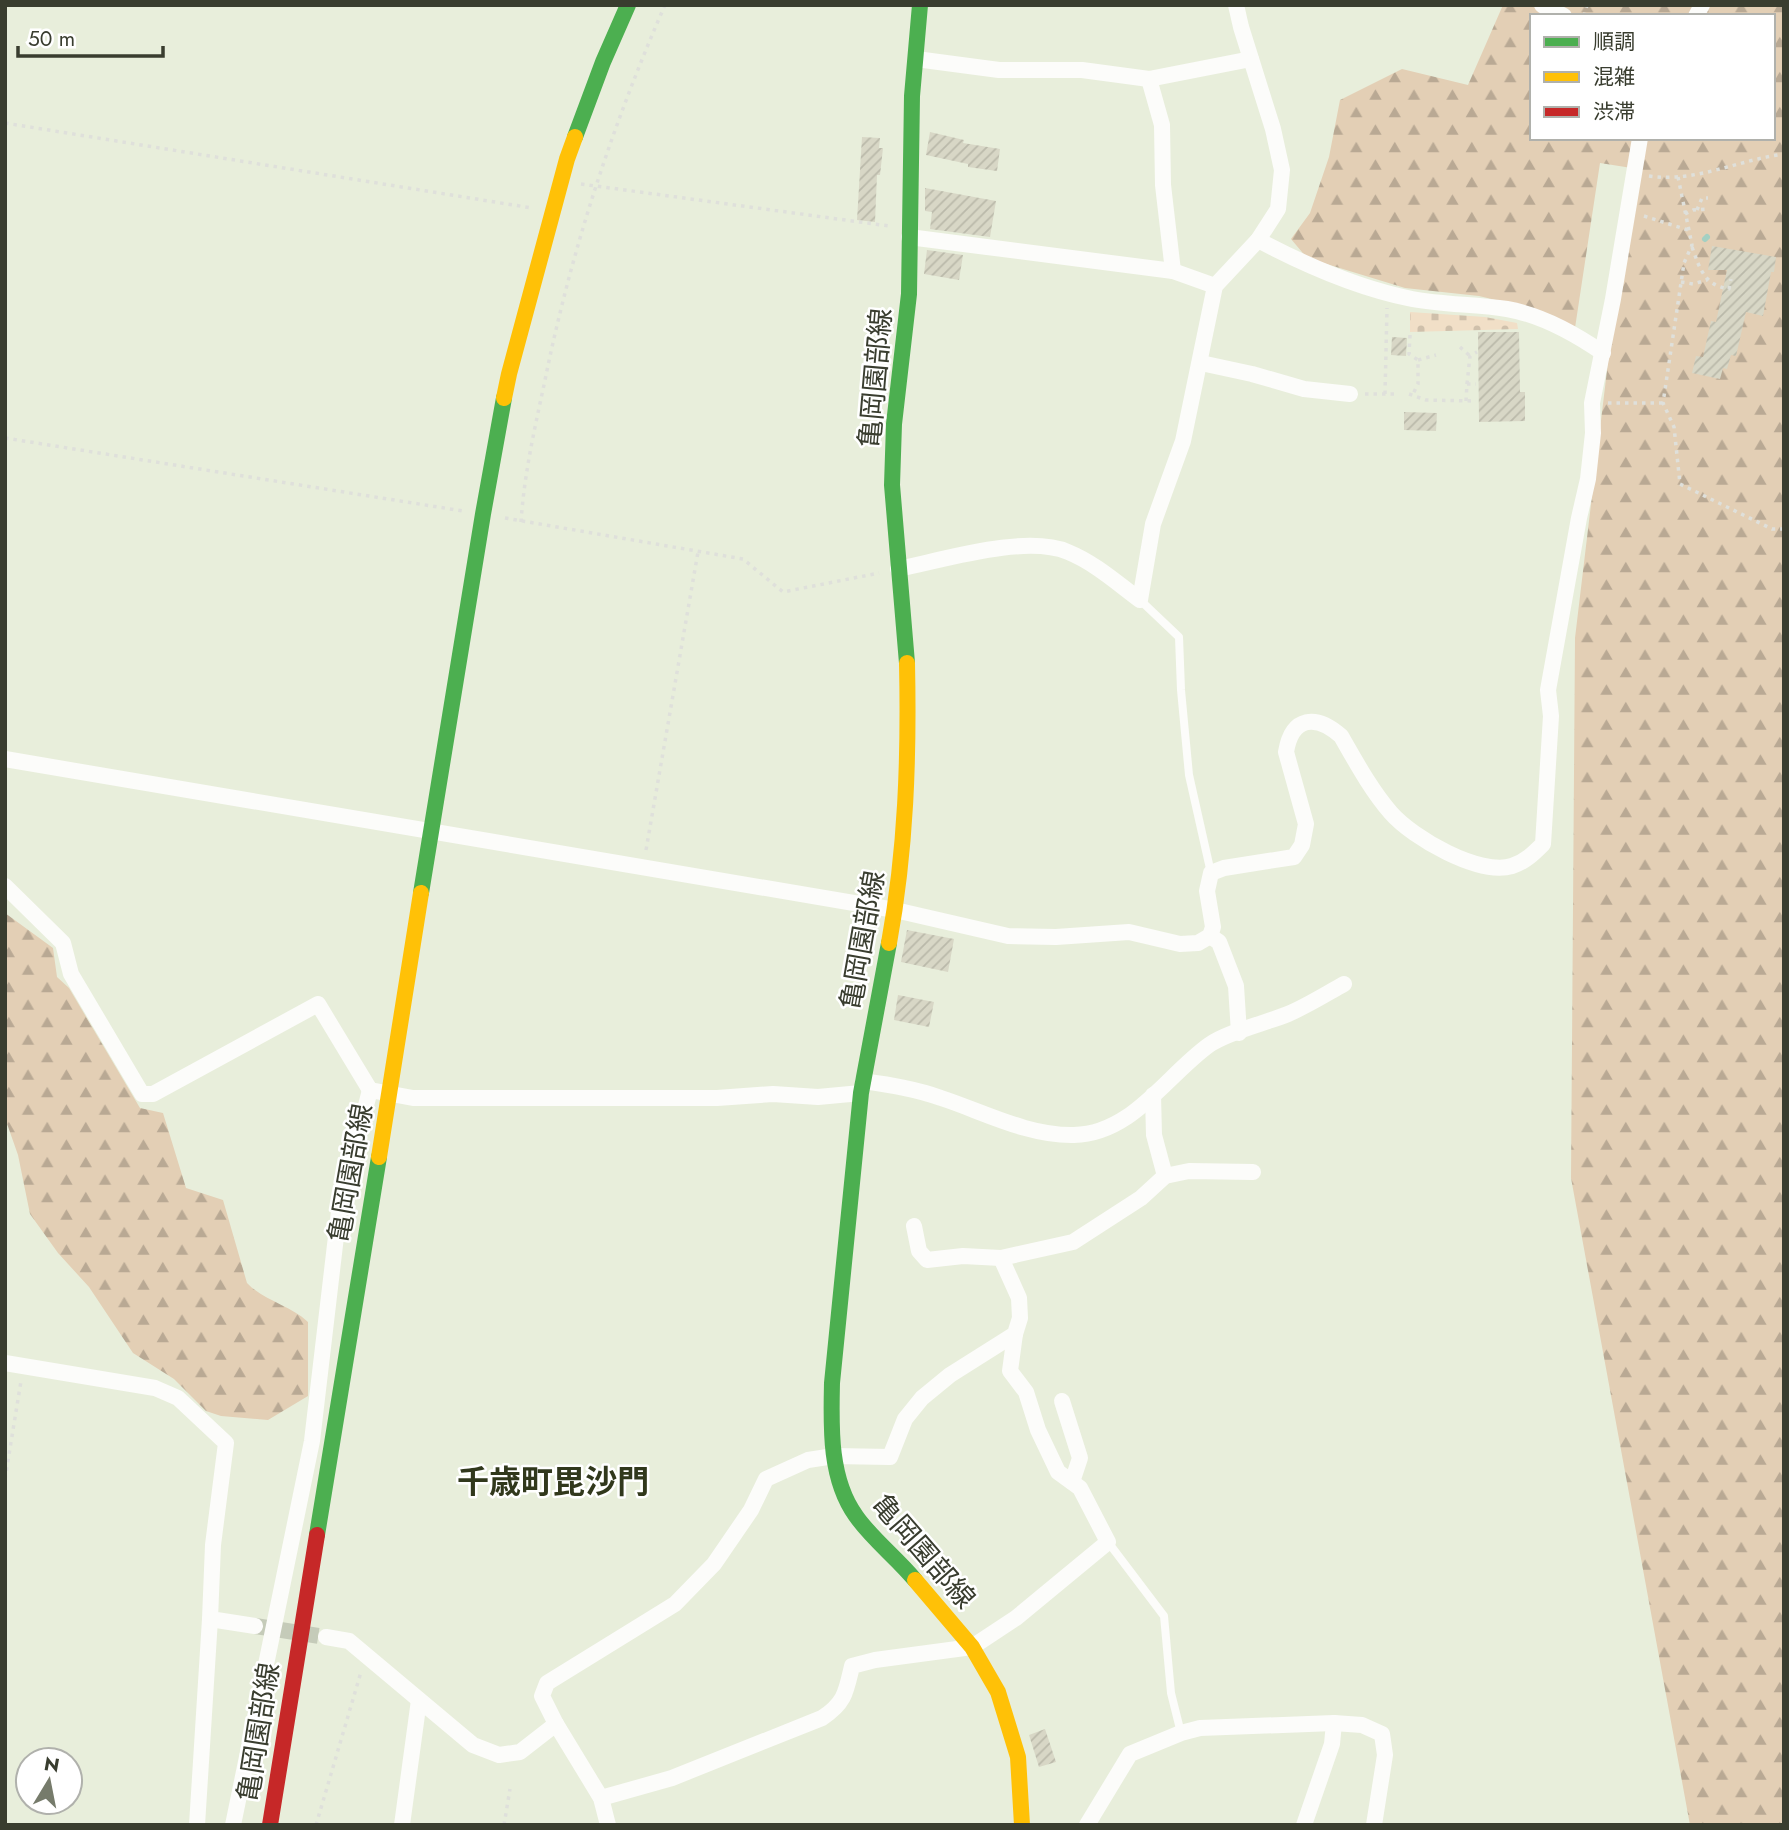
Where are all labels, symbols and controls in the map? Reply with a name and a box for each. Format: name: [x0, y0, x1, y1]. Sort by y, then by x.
scale bar: [18, 14, 163, 58]
legend: [1530, 14, 1775, 140]
text: 50 m: [28, 24, 75, 54]
text: 順調: [1593, 27, 1635, 57]
text: 混雑: [1593, 62, 1635, 92]
text: 渋滞: [1593, 97, 1635, 127]
street label: 亀岡園部線: [849, 307, 902, 450]
street label: 亀岡園部線: [830, 868, 895, 1013]
street label: 亀岡園部線: [318, 1101, 383, 1246]
district label: 千歳町毘沙門: [457, 1459, 649, 1505]
street label: 亀岡園部線: [862, 1485, 985, 1618]
street label: 亀岡園部線: [227, 1660, 290, 1804]
north arrow: [14, 1746, 84, 1816]
text: N: [42, 1750, 62, 1779]

